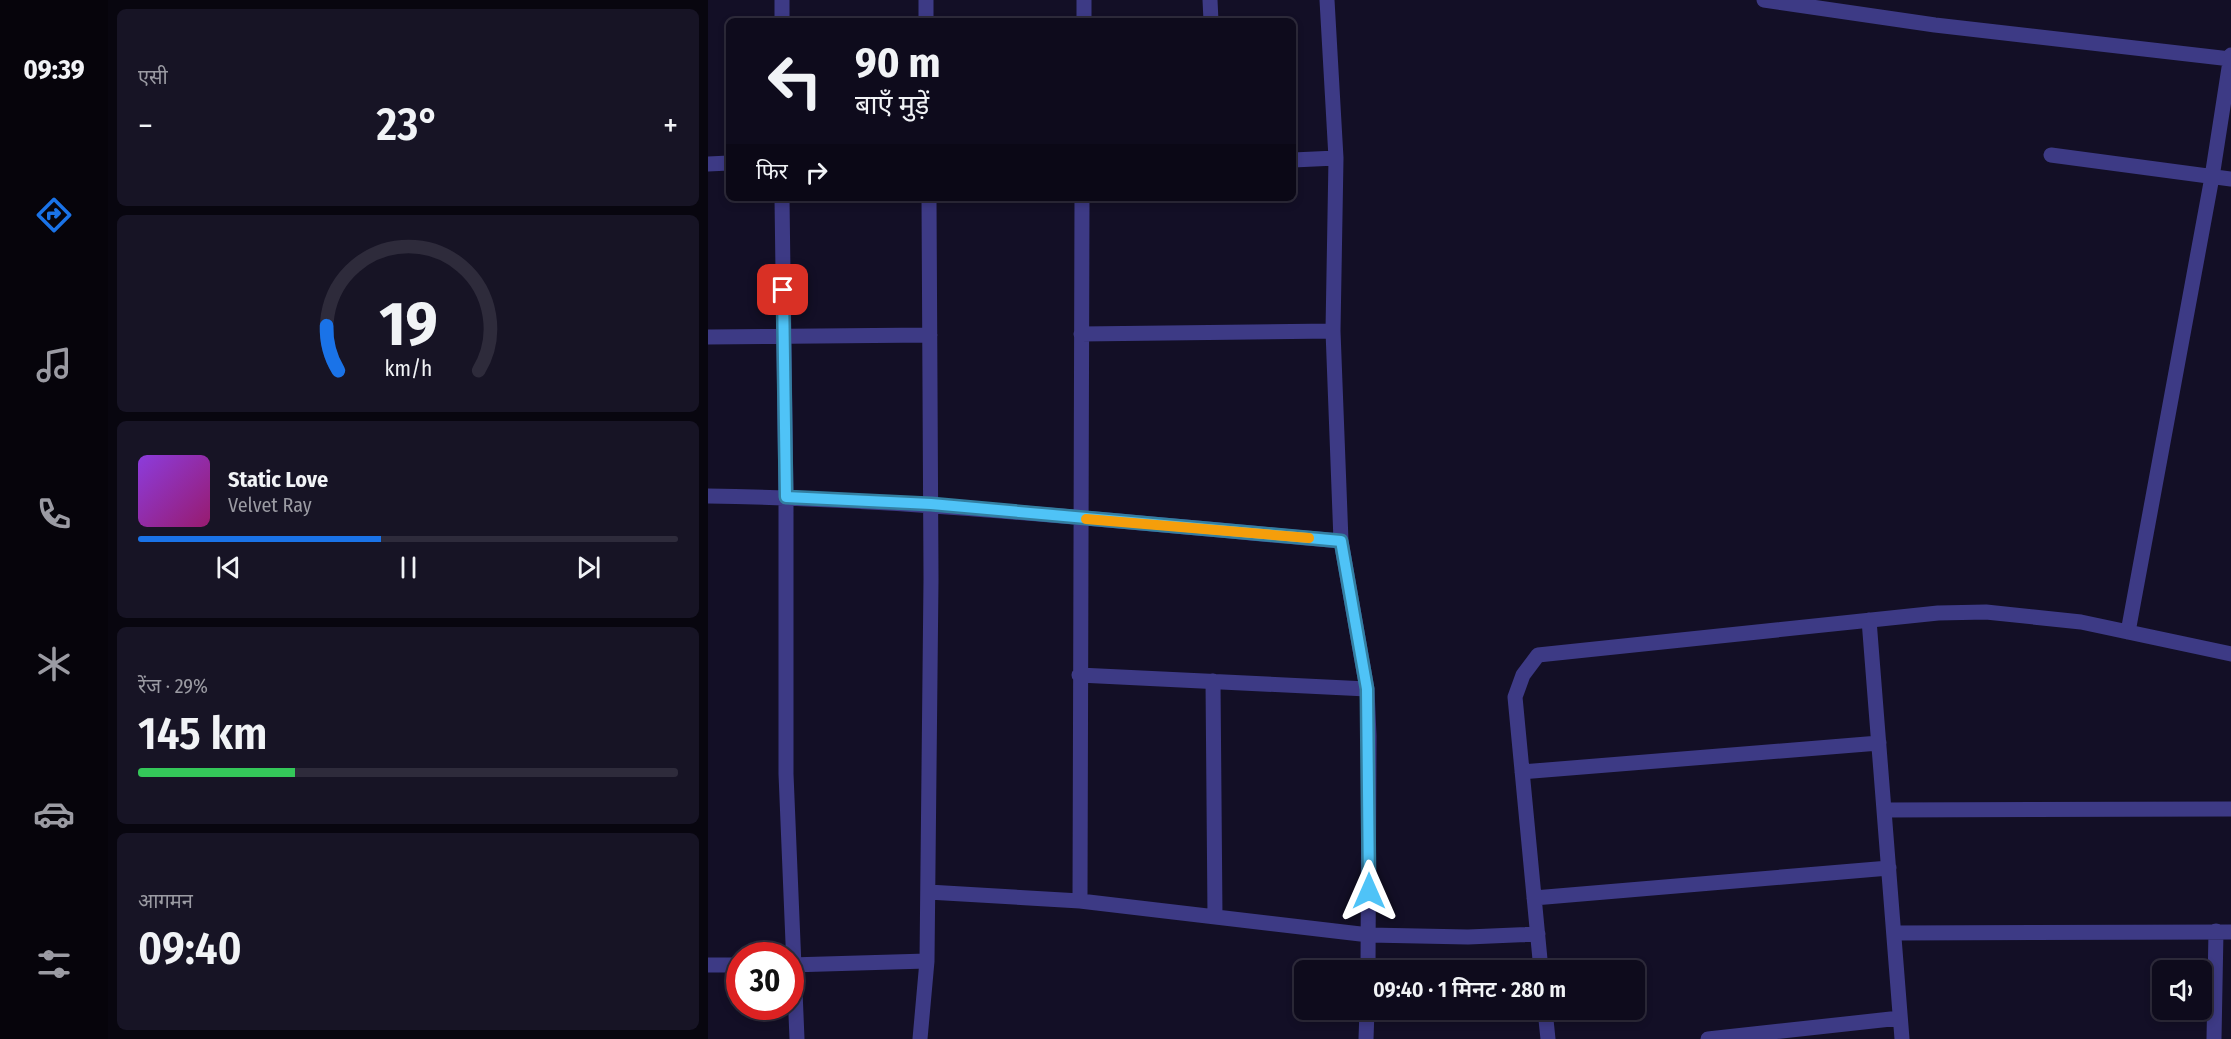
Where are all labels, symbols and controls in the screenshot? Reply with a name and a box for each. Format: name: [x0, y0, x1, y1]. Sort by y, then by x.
text: 90 m: [855, 38, 940, 88]
icon: left: [756, 42, 834, 120]
text: 09:39: [23, 54, 85, 86]
text: एसी: [138, 65, 168, 89]
text: बाएँ मुड़ें: [855, 89, 929, 121]
text: 23°: [377, 98, 439, 152]
text: −: [138, 106, 153, 146]
text: +: [663, 106, 678, 146]
icon: right: [800, 156, 833, 189]
text: फिर: [756, 158, 788, 185]
icon: directions: [33, 194, 75, 236]
pin: [757, 264, 808, 315]
icon: arrive: [766, 273, 799, 306]
text: 19: [379, 287, 437, 362]
icon: music: [33, 344, 75, 386]
text: km/h: [384, 356, 432, 382]
text: Static Love: [228, 466, 328, 493]
icon: phone: [33, 493, 75, 535]
text: Velvet Ray: [228, 493, 312, 517]
icon: previous: [212, 551, 245, 584]
icon: pause: [392, 551, 425, 584]
icon: next: [572, 551, 605, 584]
icon: climate: [33, 643, 75, 685]
text: रेंज · 29%: [138, 674, 208, 698]
text: 145 km: [138, 707, 267, 761]
icon: car: [33, 793, 75, 835]
position arrow: [1337, 859, 1401, 923]
text: आगमन: [138, 889, 193, 913]
text: 09:40: [138, 922, 242, 976]
speed limit sign: 30: [726, 942, 804, 1020]
icon: filters: [33, 943, 75, 985]
map controls: [2152, 960, 2212, 1020]
button: sound: [2152, 960, 2212, 1020]
text: 09:40 · 1 मिनट · 280 m: [1373, 976, 1566, 1003]

